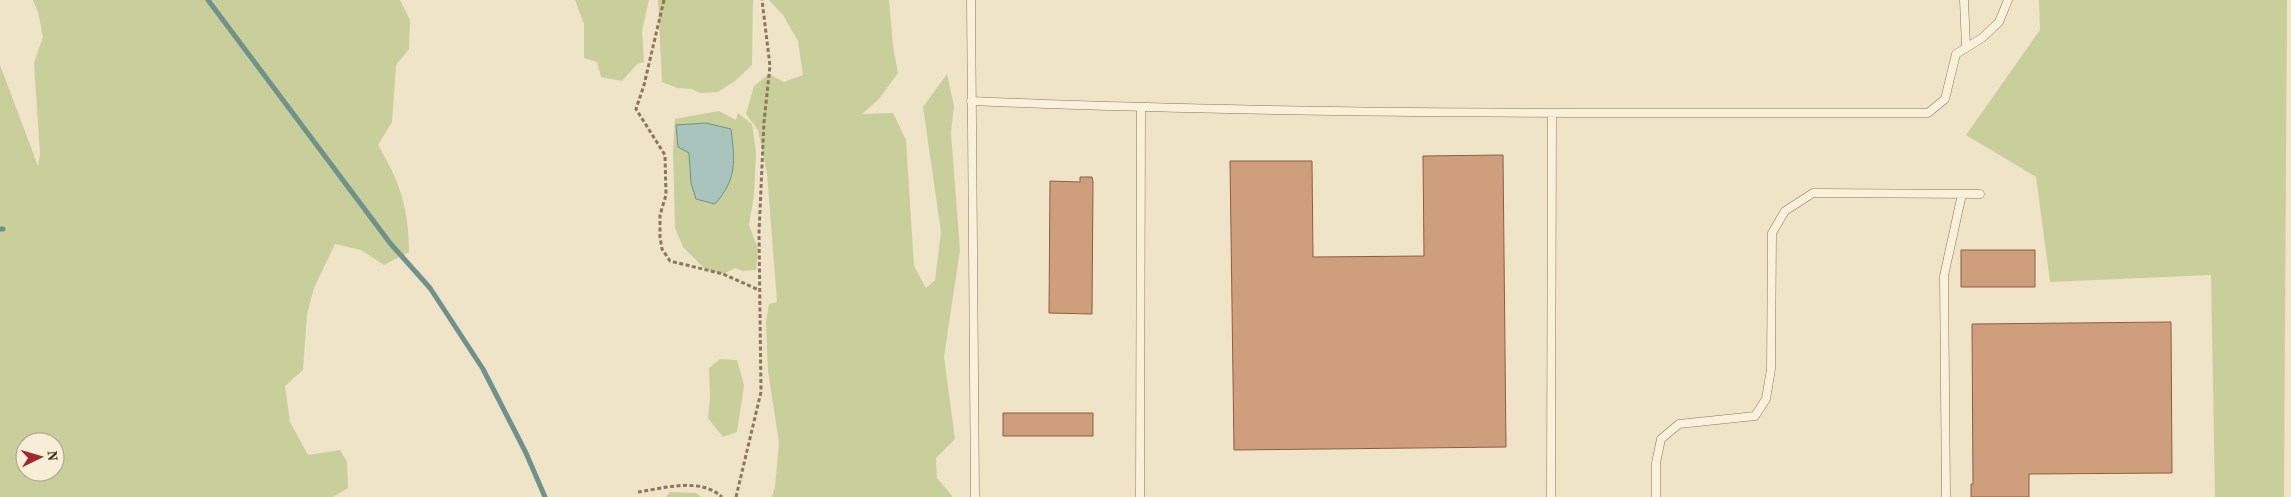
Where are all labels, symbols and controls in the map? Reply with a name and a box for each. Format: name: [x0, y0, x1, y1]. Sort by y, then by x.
north arrow: [15, 432, 65, 482]
text: N: [43, 450, 63, 462]

